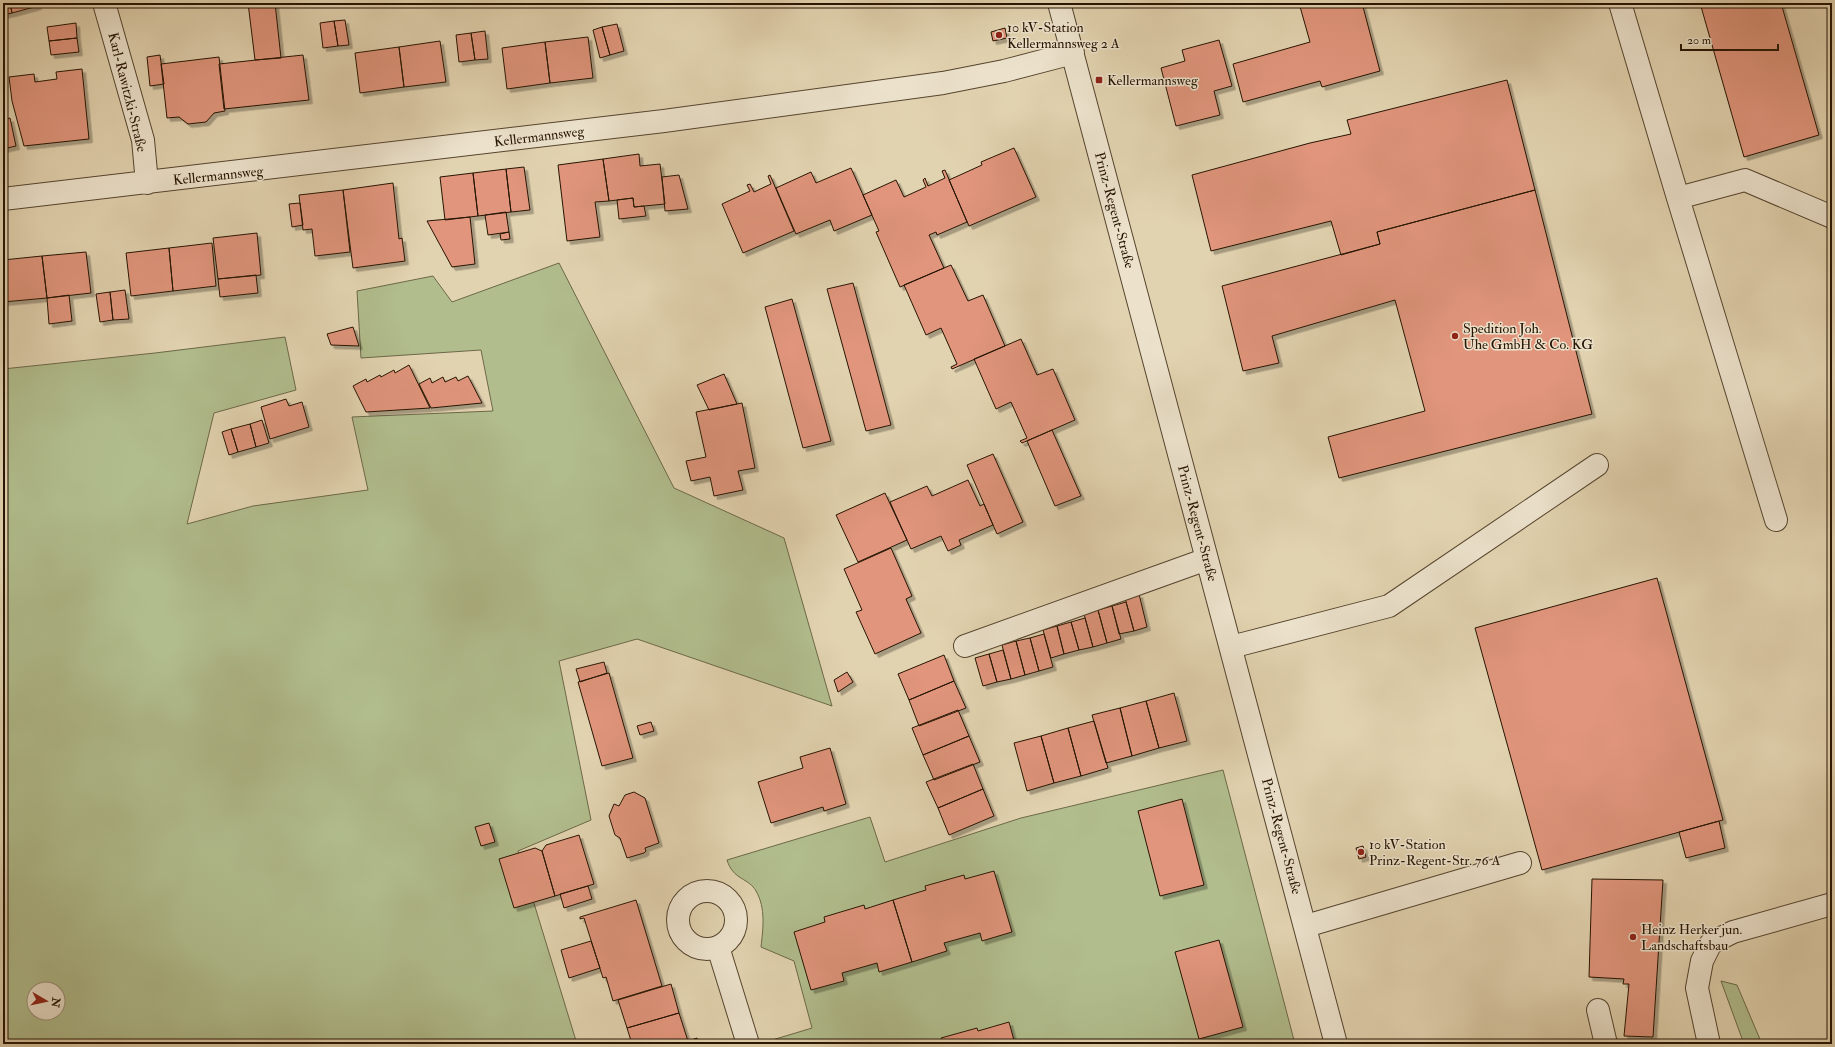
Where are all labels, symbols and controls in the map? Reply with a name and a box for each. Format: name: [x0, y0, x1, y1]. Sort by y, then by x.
place label: 10 kV-Station Kellermannsweg 2 A: [1007, 19, 1120, 52]
scale bar: [1681, 26, 1778, 52]
marker: 10 kV-Station Kellermannsweg 2 A: [994, 30, 1004, 40]
street label: Karl-Rawitzki-Straße: [104, 31, 151, 154]
text: 20 m: [1687, 33, 1712, 48]
place label: Kellermannsweg: [1107, 72, 1199, 89]
marker: Kellermannsweg: [1094, 75, 1104, 85]
street label: Kellermannsweg: [493, 122, 586, 150]
street label: Prinz-Regent-Straße: [1091, 150, 1138, 270]
street label: Kellermannsweg: [172, 162, 265, 189]
place label: Spedition Joh. Uhe GmbH & Co. KG: [1463, 320, 1593, 353]
marker: Spedition Joh. Uhe GmbH & Co. KG: [1450, 331, 1460, 341]
street label: Prinz-Regent-Straße: [1174, 463, 1221, 583]
street label: Prinz-Regent-Straße: [1258, 776, 1305, 896]
place label: 10 kV-Station Prinz-Regent-Str. 76 A: [1369, 836, 1500, 869]
marker: 10 kV-Station Prinz-Regent-Str. 76 A: [1356, 847, 1366, 857]
place label: Heinz Herker jun. Landschaftsbau: [1641, 921, 1742, 954]
marker: Heinz Herker jun. Landschaftsbau: [1628, 932, 1638, 942]
north arrow: [26, 981, 66, 1021]
text: N: [48, 996, 63, 1009]

